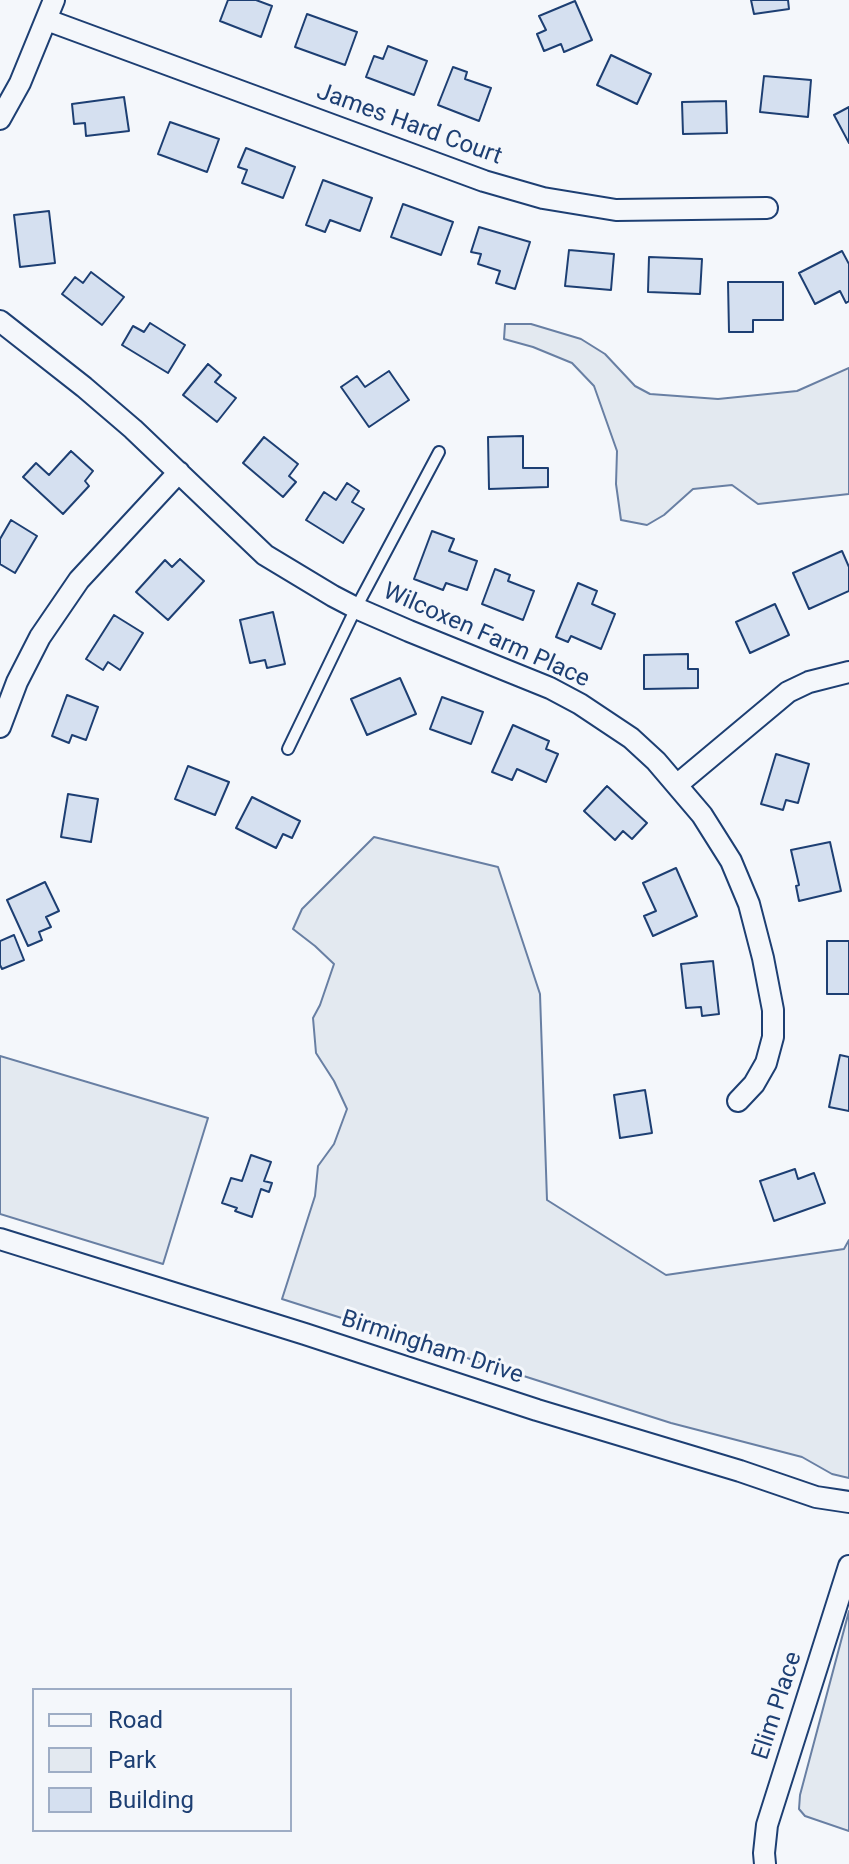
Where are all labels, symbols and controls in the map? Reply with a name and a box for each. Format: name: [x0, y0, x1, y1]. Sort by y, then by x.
street label: James Hard Court: [312, 78, 506, 172]
street label: Wilcoxen Farm Place: [378, 578, 594, 694]
street label: Birmingham Drive: [337, 1305, 527, 1391]
street label: Elim Place: [747, 1648, 809, 1764]
legend: [32, 1688, 292, 1832]
text: Road: [108, 1706, 163, 1734]
text: Park: [108, 1746, 156, 1774]
text: Building: [108, 1786, 194, 1814]

